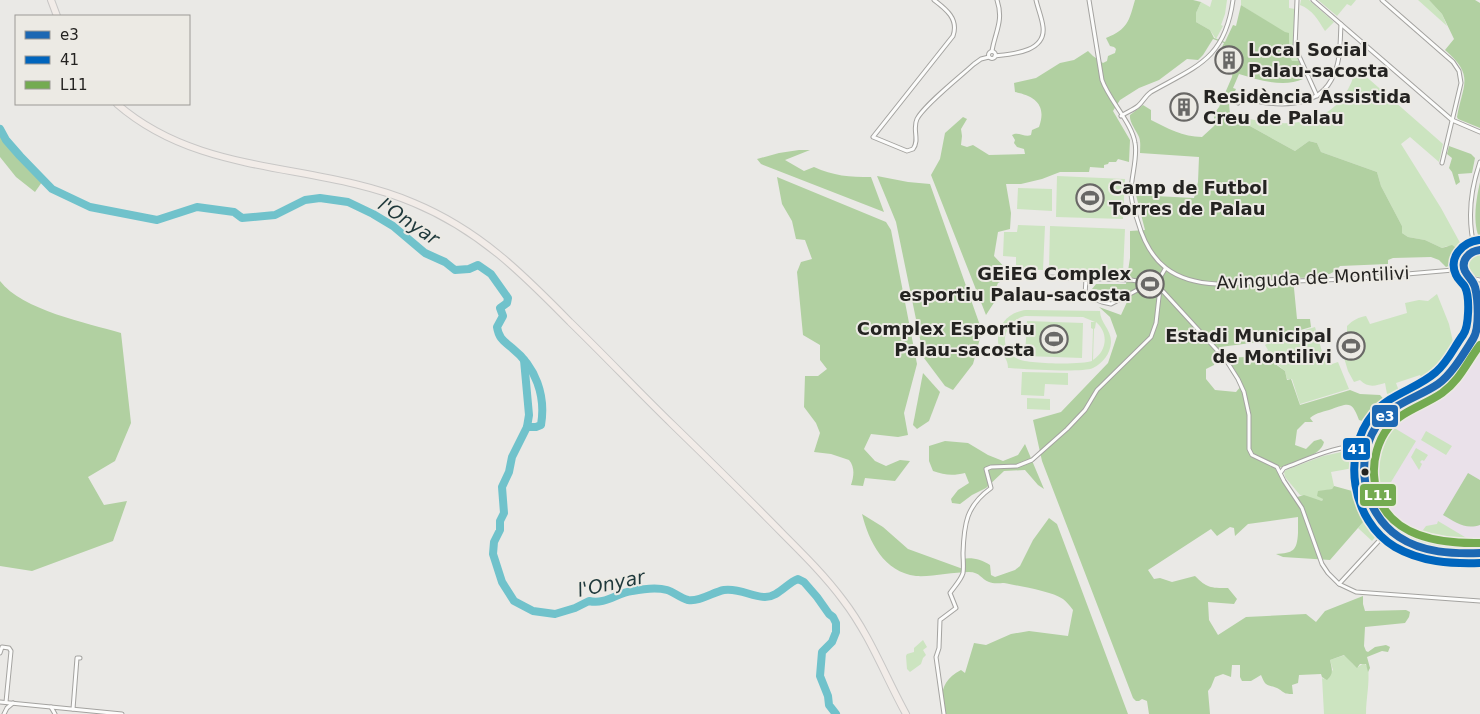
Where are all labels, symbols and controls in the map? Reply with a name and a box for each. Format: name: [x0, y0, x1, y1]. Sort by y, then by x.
legend: [15, 15, 190, 105]
text: e3: [60, 26, 79, 44]
place label: Local Social Palau-sacosta: [1248, 39, 1389, 81]
building icon: Local Social Palau-sacosta: [1214, 45, 1244, 75]
text: 41: [60, 51, 79, 69]
text: L11: [60, 76, 87, 94]
place label: Residència Assistida Creu de Palau: [1203, 86, 1411, 128]
building icon: Residència Assistida Creu de Palau: [1169, 92, 1199, 122]
place label: Camp de Futbol Torres de Palau: [1109, 177, 1268, 219]
sports icon: Camp de Futbol Torres de Palau: [1075, 183, 1105, 213]
water label: l'Onyar: [375, 193, 444, 250]
street label: Avinguda de Montilivi: [1216, 262, 1410, 293]
place label: GEiEG Complex esportiu Palau-sacosta: [899, 263, 1131, 305]
sports icon: GEiEG Complex esportiu Palau-sacosta: [1135, 269, 1165, 299]
place label: Complex Esportiu Palau-sacosta: [857, 318, 1035, 360]
sports icon: Complex Esportiu Palau-sacosta: [1039, 324, 1069, 354]
place label: Estadi Municipal de Montilivi: [1165, 325, 1332, 367]
sports icon: Estadi Municipal de Montilivi: [1336, 331, 1366, 361]
line badge: e3: [1371, 404, 1399, 428]
text: e3: [1375, 408, 1395, 424]
line badge: 41: [1342, 437, 1371, 461]
text: 41: [1347, 441, 1367, 457]
unlabelled marker: [1360, 467, 1370, 477]
line badge: L11: [1359, 483, 1397, 507]
text: L11: [1364, 487, 1392, 503]
water label: l'Onyar: [575, 565, 648, 601]

